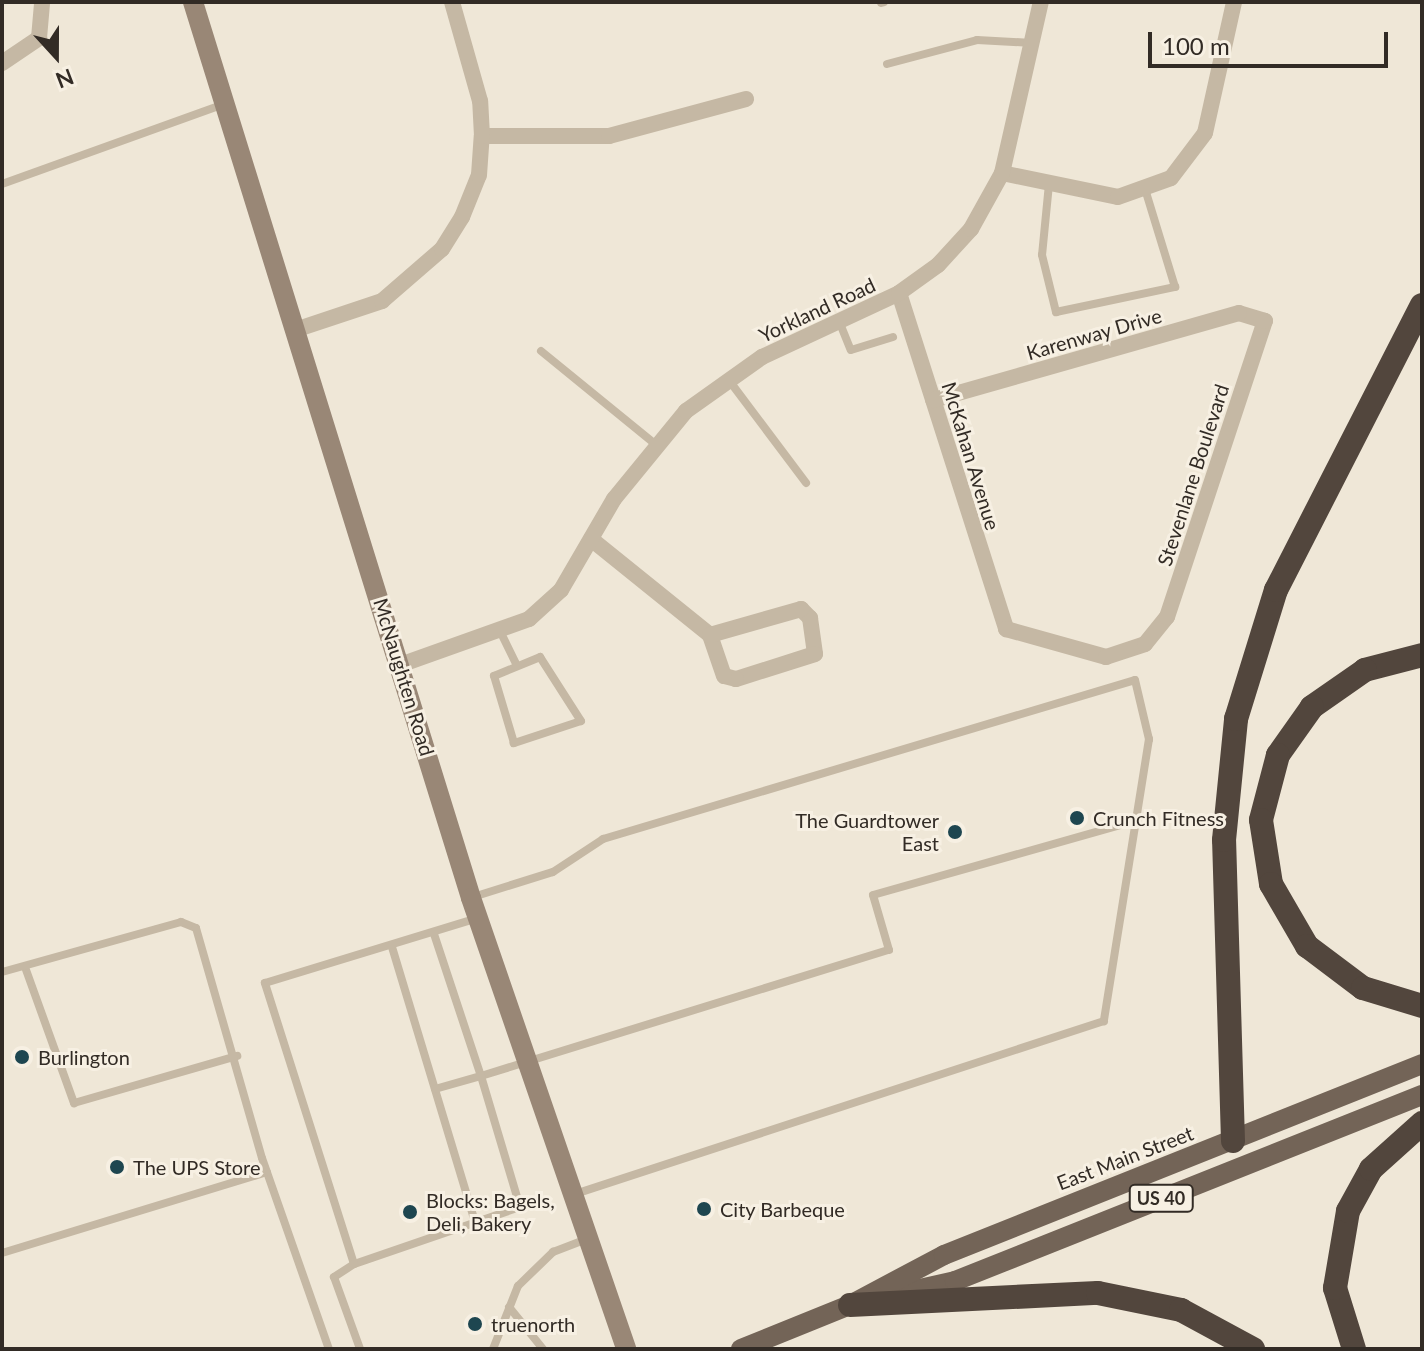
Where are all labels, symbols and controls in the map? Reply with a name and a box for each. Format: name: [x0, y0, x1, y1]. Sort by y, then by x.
north arrow: [16, 16, 96, 96]
scale bar: [1152, 16, 1392, 66]
text: 100 m: [1162, 31, 1230, 60]
text: N: [52, 63, 78, 95]
street label: Yorkland Road: [755, 273, 879, 347]
street label: Karenway Drive: [1023, 303, 1165, 365]
street label: McKahan Avenue: [937, 379, 1005, 533]
street label: Stevenlane Boulevard: [1152, 381, 1234, 569]
street label: McNaughten Road: [369, 595, 439, 759]
place label: Crunch Fitness: [1093, 806, 1224, 830]
place label: The Guardtower East: [795, 808, 939, 855]
marker: Crunch Fitness: [1068, 809, 1086, 827]
marker: The Guardtower East: [946, 823, 964, 841]
place label: Burlington: [38, 1045, 130, 1069]
marker: Burlington: [13, 1048, 31, 1066]
street label: East Main Street: [1053, 1121, 1197, 1195]
place label: The UPS Store: [133, 1155, 260, 1179]
marker: The UPS Store: [108, 1158, 126, 1176]
road number: US 40: [1127, 1184, 1195, 1212]
place label: Blocks: Bagels, Deli, Bakery: [426, 1188, 555, 1235]
place label: City Barbeque: [720, 1197, 845, 1221]
marker: City Barbeque: [695, 1200, 713, 1218]
marker: Blocks: Bagels, Deli, Bakery: [401, 1203, 419, 1221]
place label: truenorth: [491, 1312, 575, 1336]
marker: truenorth: [466, 1315, 484, 1333]

